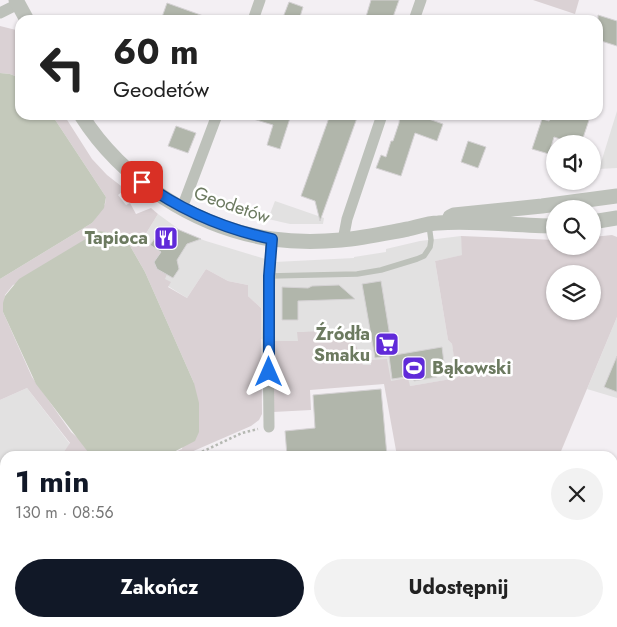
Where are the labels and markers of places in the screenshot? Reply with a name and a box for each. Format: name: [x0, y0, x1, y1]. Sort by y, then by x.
pin: [121, 161, 163, 203]
place label: Tapioca: [85, 225, 148, 251]
restaurant icon: Tapioca: [153, 225, 179, 251]
place label: Źródła Smaku: [314, 321, 370, 368]
supermarket icon: Źródła Smaku: [374, 331, 400, 357]
sports icon: Bąkowski: [401, 355, 427, 381]
place label: Bąkowski: [432, 355, 512, 381]

